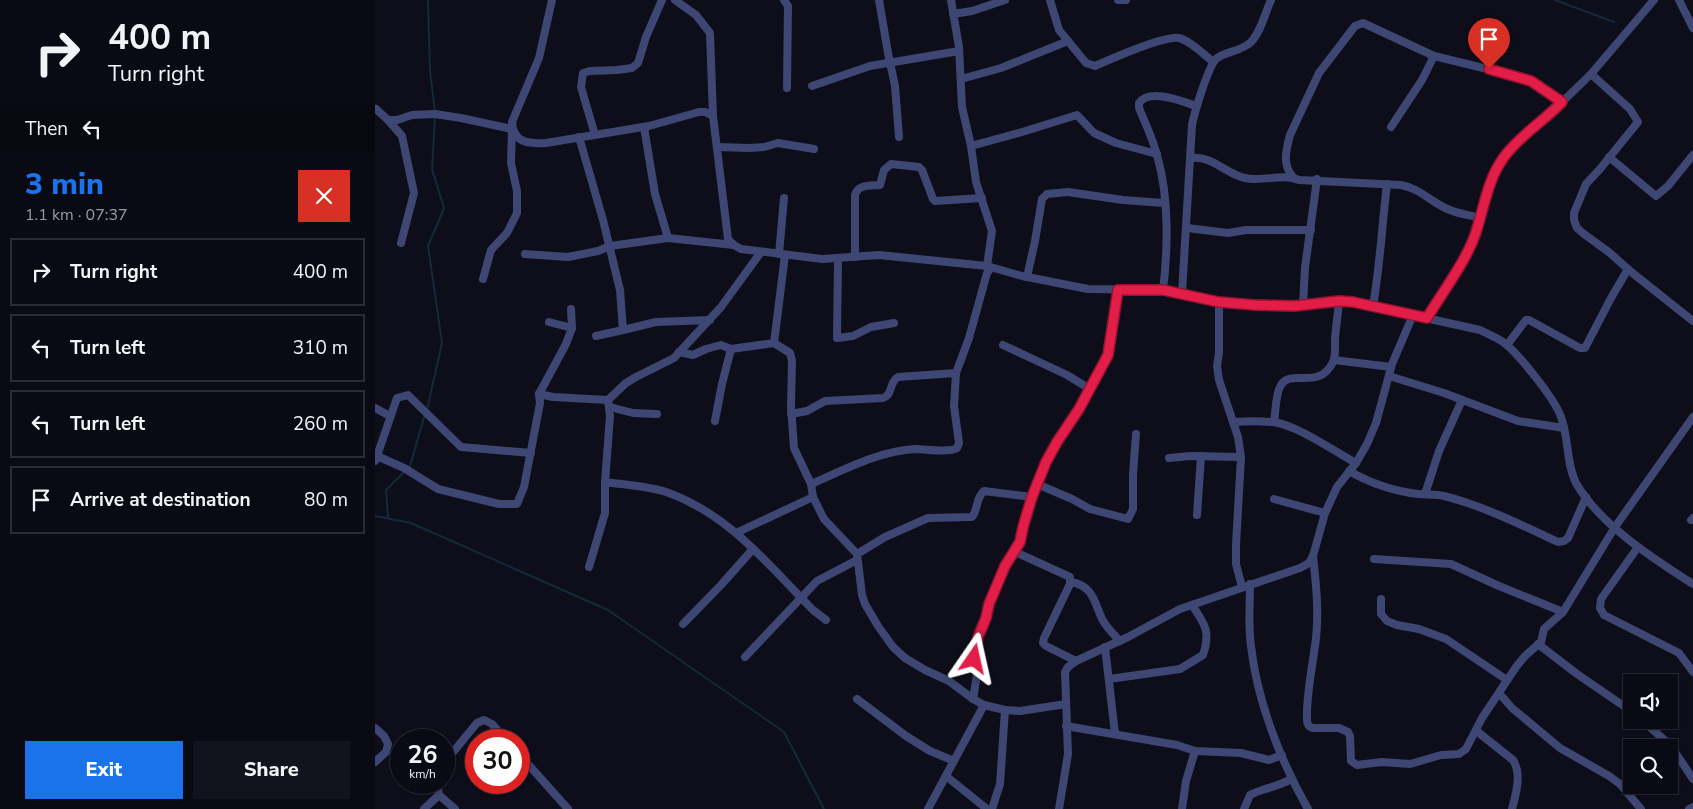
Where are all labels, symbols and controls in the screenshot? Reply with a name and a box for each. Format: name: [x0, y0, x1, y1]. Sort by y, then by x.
text: 400 m: [108, 14, 211, 61]
pin: [1468, 18, 1510, 69]
icon: right: [25, 20, 90, 85]
icon: arrive: [1475, 25, 1503, 53]
text: Turn right: [108, 59, 204, 89]
icon: left: [78, 115, 106, 143]
text: Then: [25, 116, 68, 142]
text: 3 min: [25, 164, 104, 205]
button: close: [298, 170, 350, 222]
text: 1.1 km · 07:37: [25, 204, 128, 226]
icon: right: [27, 258, 55, 286]
text: Turn right: [70, 259, 157, 285]
text: 400 m: [293, 259, 348, 285]
icon: left: [27, 334, 55, 362]
text: Turn left: [70, 335, 145, 361]
text: 310 m: [293, 335, 348, 361]
icon: left: [27, 410, 55, 438]
text: Turn left: [70, 411, 145, 437]
text: 260 m: [293, 411, 348, 437]
icon: arrive: [27, 486, 55, 514]
text: Arrive at destination: [70, 487, 251, 513]
text: 80 m: [304, 487, 348, 513]
position arrow: [947, 632, 999, 684]
map controls: [1623, 674, 1678, 794]
button: sound: [1623, 674, 1678, 729]
speed limit sign: 30: [465, 729, 530, 794]
text: 26: [407, 738, 438, 772]
button: search: [1623, 739, 1678, 794]
button: Exit: [25, 741, 183, 799]
button: Share: [193, 741, 350, 799]
text: km/h: [409, 766, 436, 782]

